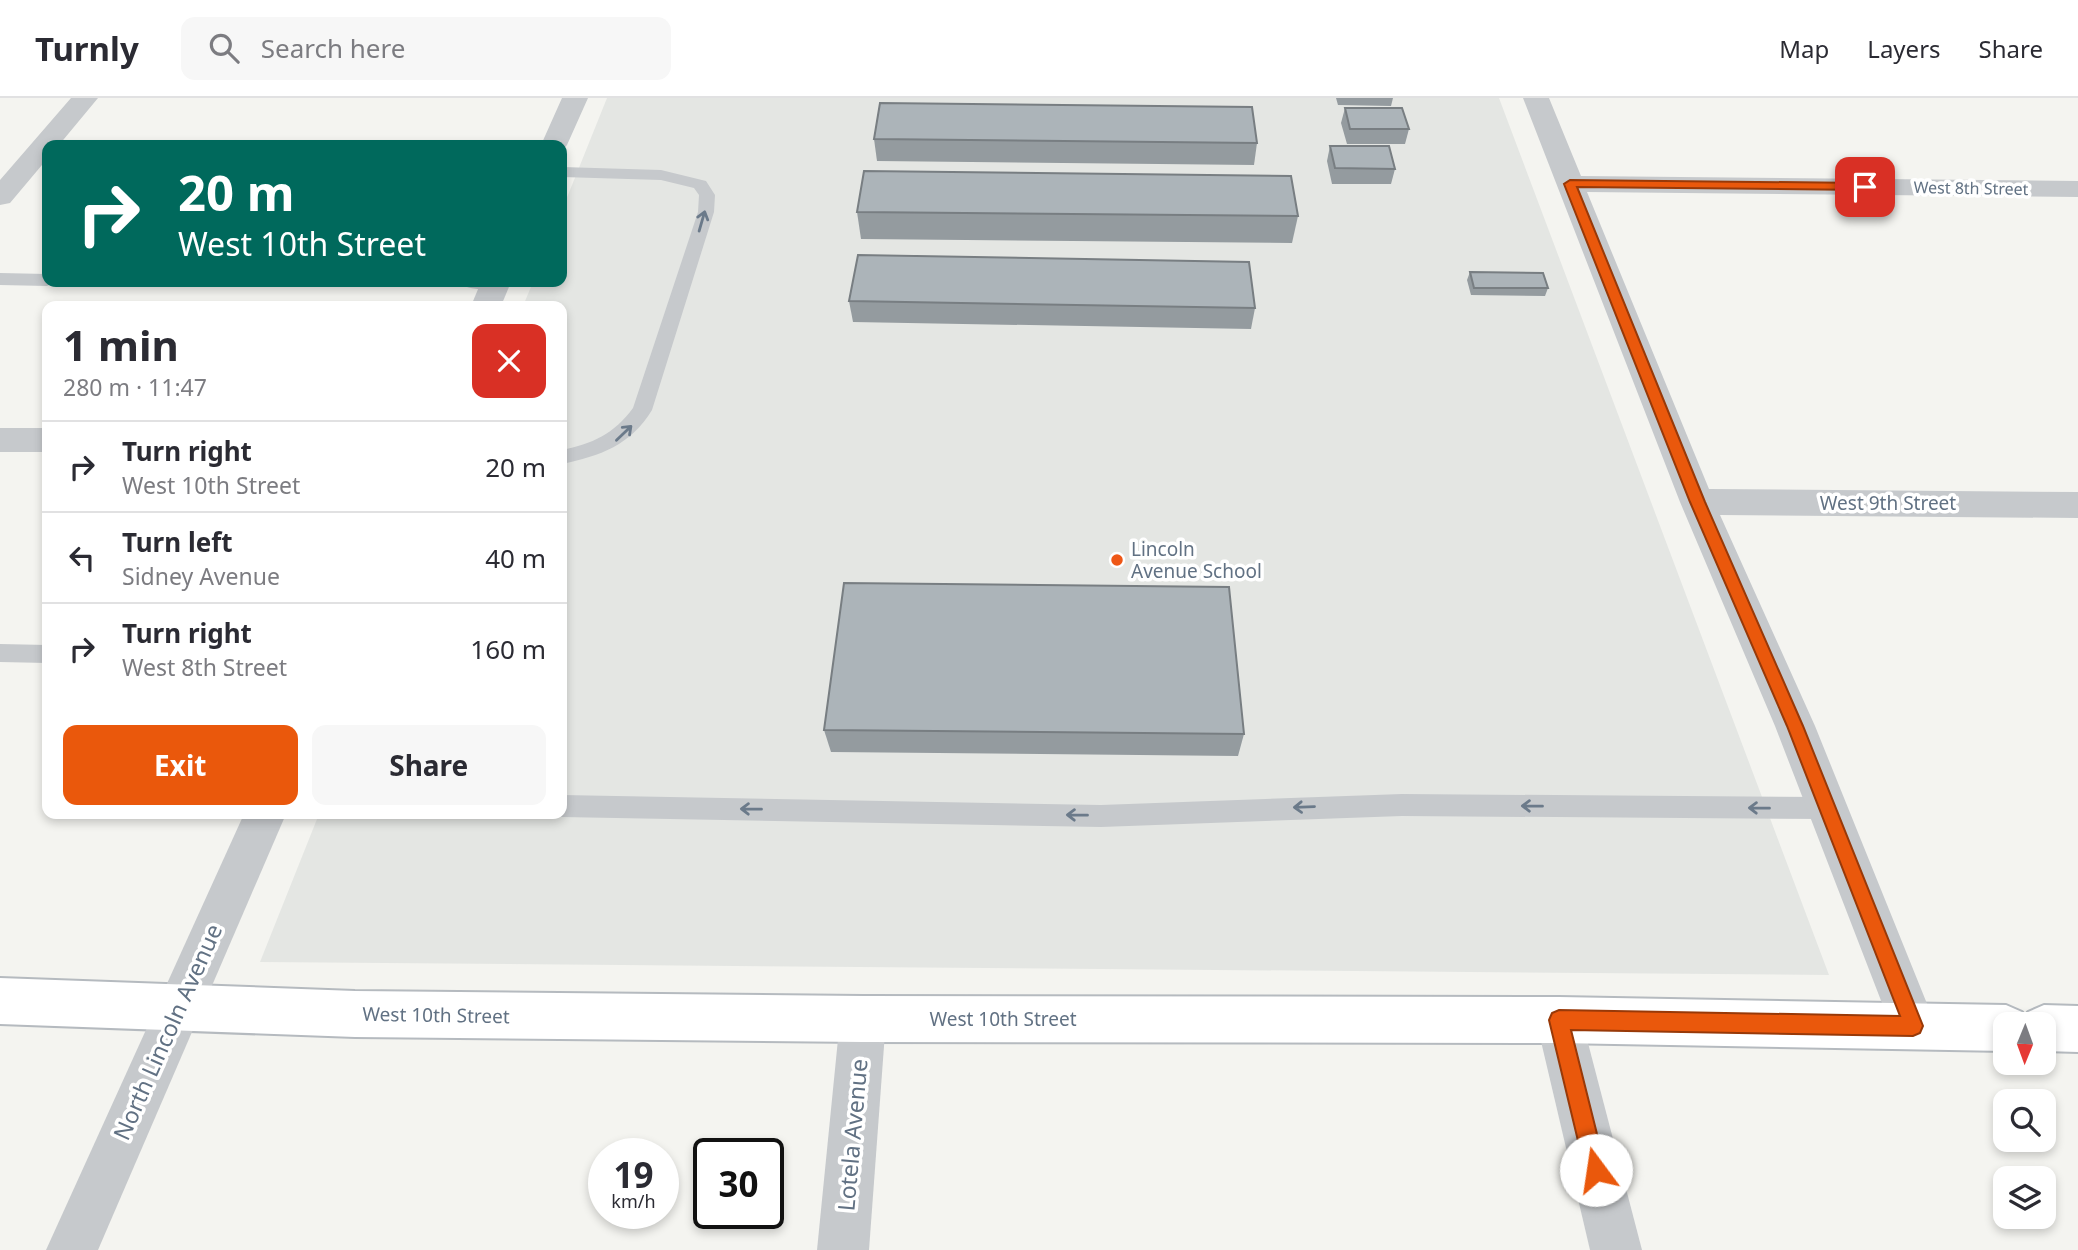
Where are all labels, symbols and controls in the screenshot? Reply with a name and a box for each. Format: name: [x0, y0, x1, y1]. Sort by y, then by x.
search box: [181, 17, 671, 80]
text: Turnly: [35, 26, 139, 71]
icon: search: [205, 29, 243, 67]
text: Search here: [261, 30, 405, 66]
text: Map: [1779, 32, 1829, 65]
text: Layers: [1867, 32, 1941, 65]
text: Share: [1979, 32, 2043, 65]
pin: [1835, 157, 1895, 217]
text: 20 m: [178, 159, 295, 225]
icon: right: [63, 168, 154, 259]
icon: arrive: [1846, 168, 1884, 206]
street label: West 8th Street: [1913, 176, 2029, 200]
one-way arrow: [697, 210, 710, 232]
text: West 10th Street: [178, 222, 426, 265]
text: 1 min: [63, 316, 179, 373]
button: close: [472, 324, 546, 398]
text: 280 m · 11:47: [63, 371, 207, 403]
one-way arrow: [615, 424, 632, 441]
text: Turn right: [122, 433, 252, 469]
icon: right: [63, 448, 101, 486]
text: 20 m: [485, 449, 546, 485]
text: West 10th Street: [122, 469, 300, 501]
street label: West 9th Street: [1820, 490, 1956, 516]
text: Turn left: [122, 524, 233, 560]
place label: Lincoln Avenue School: [1131, 536, 1262, 584]
icon: left: [63, 539, 101, 577]
text: 40 m: [485, 540, 546, 576]
marker: Lincoln Avenue School: [1109, 552, 1125, 568]
text: Sidney Avenue: [122, 560, 280, 592]
text: Turn right: [122, 615, 252, 651]
icon: right: [63, 630, 101, 668]
text: 160 m: [470, 631, 546, 667]
text: West 8th Street: [122, 651, 287, 683]
button: Exit: [63, 725, 298, 805]
button: Share: [312, 725, 546, 805]
one-way arrow: [1520, 799, 1543, 813]
one-way arrow: [1293, 800, 1316, 814]
one-way arrow: [1748, 801, 1771, 815]
one-way arrow: [740, 802, 763, 816]
one-way arrow: [1066, 809, 1089, 822]
street label: North Lincoln Avenue: [105, 918, 229, 1145]
street label: West 10th Street: [362, 1001, 510, 1029]
street label: West 10th Street: [929, 1006, 1077, 1032]
north arrow: [1993, 1012, 2056, 1074]
map controls: [1993, 1012, 2056, 1229]
street label: Lotela Avenue: [829, 1057, 875, 1212]
button: search: [1993, 1089, 2056, 1152]
position arrow: [1559, 1133, 1633, 1207]
speed limit sign: 30: [693, 1138, 784, 1229]
text: 19: [613, 1151, 654, 1198]
button: layers: [1993, 1166, 2056, 1229]
text: km/h: [611, 1189, 656, 1213]

